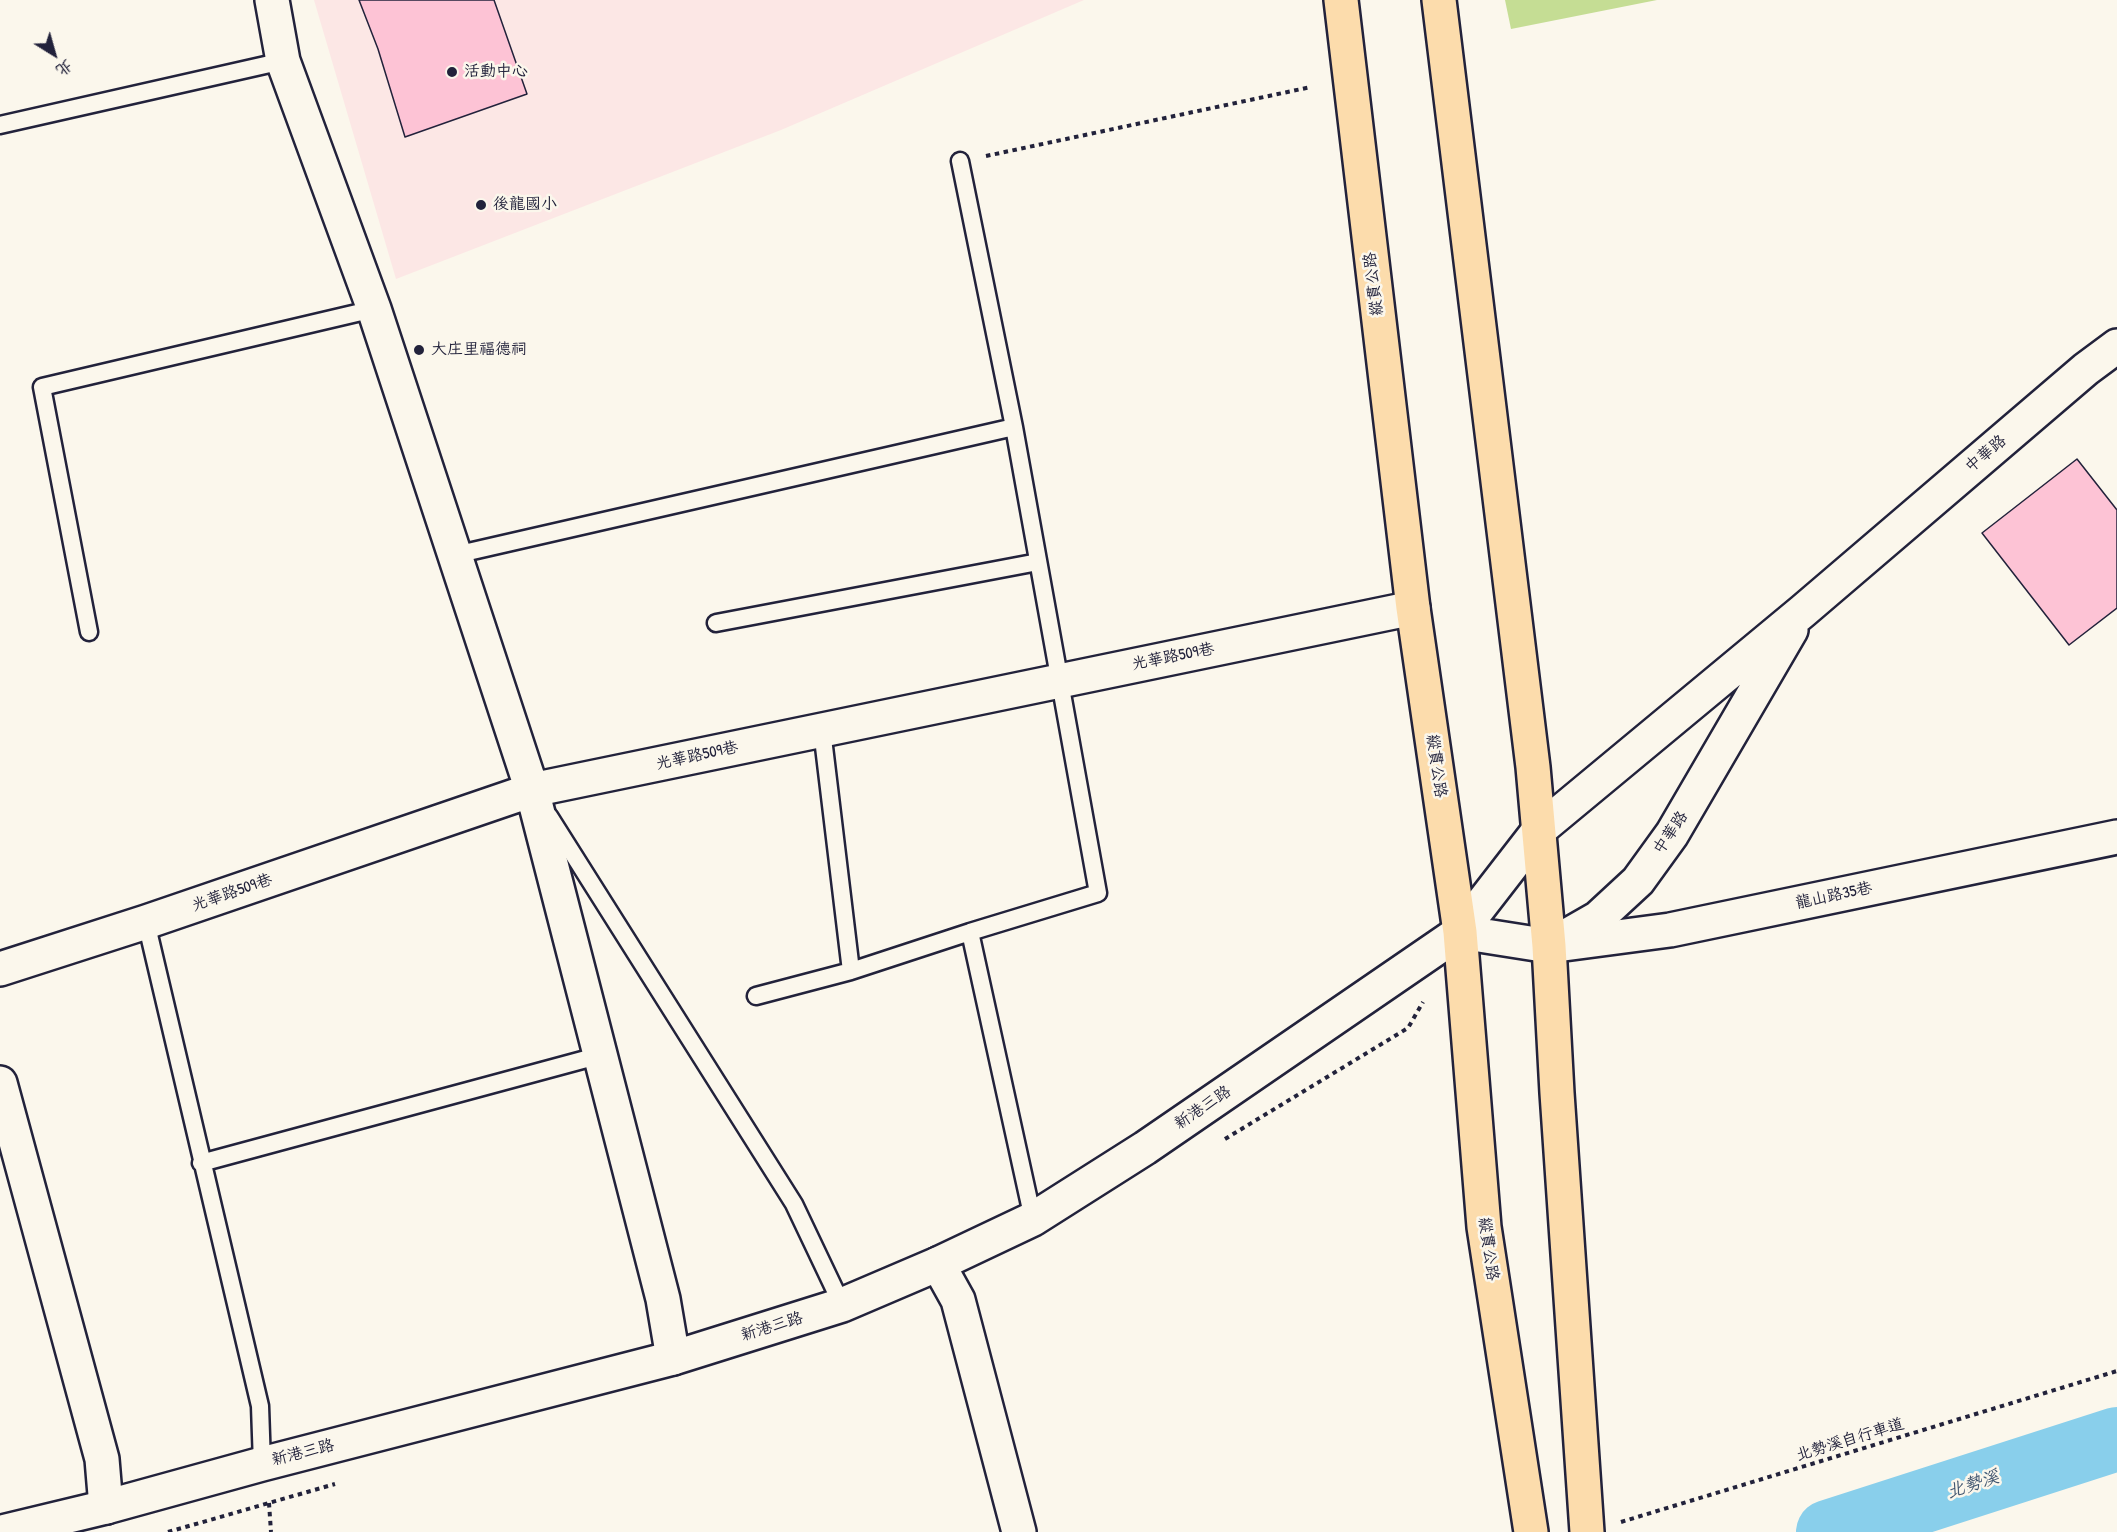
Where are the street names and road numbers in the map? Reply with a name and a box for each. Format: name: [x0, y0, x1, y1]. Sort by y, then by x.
street label: 縱貫公路: [1361, 251, 1387, 317]
street label: 中華路: [1961, 431, 2011, 477]
street label: 光華路509巷: [1130, 640, 1216, 674]
street label: 縱貫公路: [1422, 733, 1450, 799]
street label: 光華路509巷: [654, 738, 740, 774]
street label: 中華路: [1650, 808, 1692, 858]
street label: 光華路509巷: [189, 870, 275, 916]
street label: 龍山路35巷: [1794, 879, 1874, 913]
street label: 新港三路: [1171, 1082, 1235, 1134]
street label: 縱貫公路: [1474, 1216, 1502, 1282]
street label: 新港三路: [739, 1308, 805, 1346]
street label: 北勢溪自行車道: [1794, 1414, 1906, 1466]
street label: 新港三路: [270, 1436, 336, 1470]

